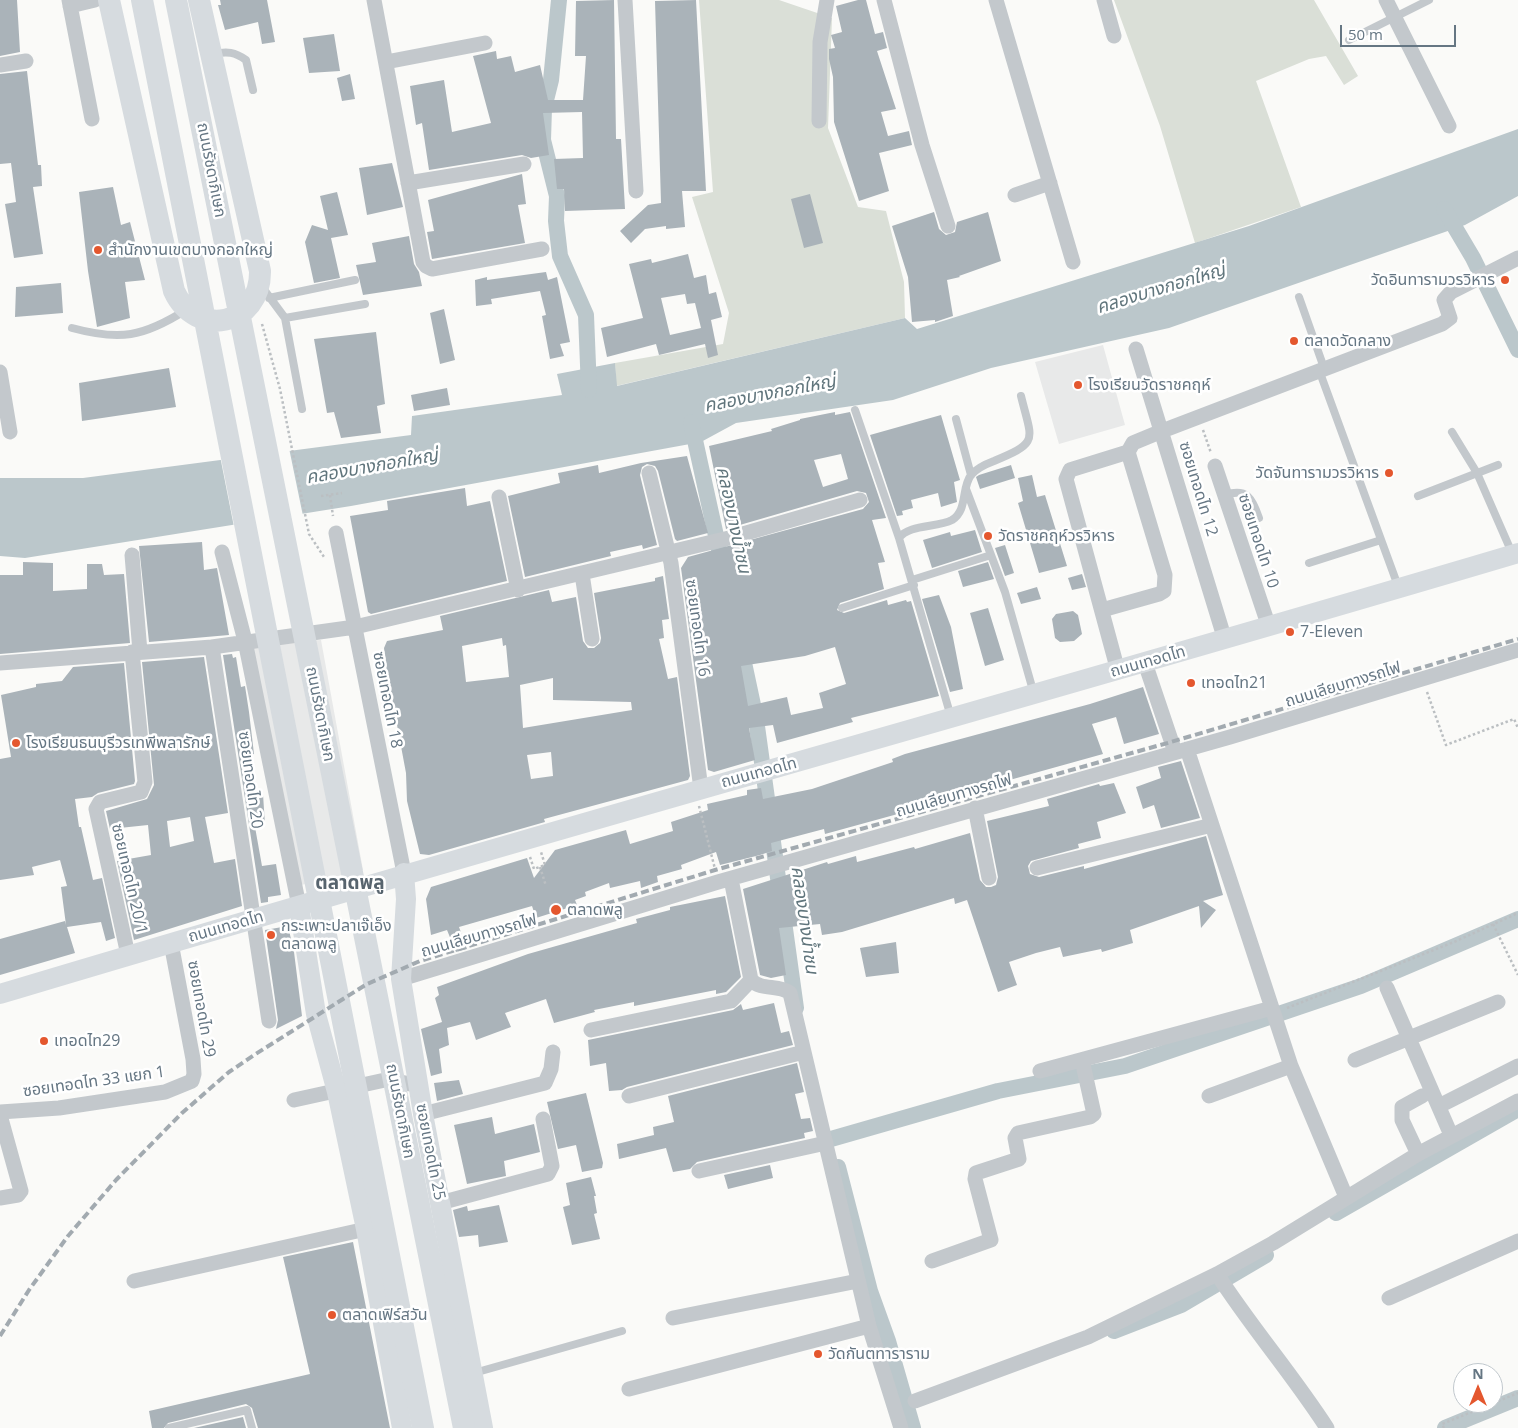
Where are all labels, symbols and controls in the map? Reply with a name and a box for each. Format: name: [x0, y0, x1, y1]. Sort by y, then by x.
scale bar: [1343, 15, 1459, 47]
text: 50 m: [1348, 24, 1383, 44]
street label: ถนนรัชดาภิเษก: [192, 121, 230, 219]
place label: สำนักงานเขตบางกอกใหญ่: [108, 240, 273, 260]
marker: สำนักงานเขตบางกอกใหญ่: [92, 244, 104, 256]
water label: คลองบางกอกใหญ่: [1094, 259, 1228, 319]
place label: วัดอินทารามวรวิหาร: [1371, 270, 1495, 290]
marker: วัดอินทารามวรวิหาร: [1499, 274, 1511, 286]
place label: ตลาดวัดกลาง: [1304, 331, 1391, 351]
marker: ตลาดวัดกลาง: [1288, 335, 1300, 347]
water label: คลองบางกอกใหญ่: [703, 371, 837, 417]
place label: โรงเรียนวัดราชคฤห์: [1088, 375, 1211, 395]
marker: โรงเรียนวัดราชคฤห์: [1072, 379, 1084, 391]
street label: ซอยเทอดไท 12: [1174, 439, 1222, 539]
water label: คลองบางกอกใหญ่: [305, 445, 439, 489]
place label: วัดจันทารามวรวิหาร: [1255, 463, 1379, 483]
water label: คลองบางน้ำชน: [711, 465, 755, 575]
marker: วัดจันทารามวรวิหาร: [1383, 467, 1395, 479]
street label: ซอยเทอดไท 10: [1234, 491, 1282, 591]
place label: วัดราชคฤห์วรวิหาร: [998, 526, 1115, 546]
marker: วัดราชคฤห์วรวิหาร: [982, 530, 994, 542]
street label: ซอยเทอดไท 16: [681, 578, 713, 678]
place label: 7-Eleven: [1300, 622, 1363, 642]
marker: 7-Eleven: [1284, 626, 1296, 638]
street label: ถนนเทอดไท: [1108, 642, 1188, 682]
street label: ซอยเทอดไท 18: [368, 650, 406, 750]
street label: ถนนเลียบทางรถไฟ: [1283, 658, 1403, 712]
street label: ถนนรัชดาภิเษก: [301, 665, 339, 763]
place label: เทอดไท21: [1201, 673, 1267, 693]
marker: เทอดไท21: [1185, 677, 1197, 689]
street label: ซอยเทอดไท 20: [234, 730, 266, 830]
place label: โรงเรียนธนบุรีวรเทพีพลารักษ์: [26, 733, 210, 753]
marker: โรงเรียนธนบุรีวรเทพีพลารักษ์: [10, 737, 22, 749]
street label: ถนนเทอดไท: [719, 754, 799, 792]
street label: ถนนเลียบทางรถไฟ: [894, 770, 1014, 822]
street label: ซอยเทอดไท 20/1: [107, 822, 151, 936]
water label: คลองบางน้ำชน: [786, 865, 822, 975]
district label: ตลาดพลู: [315, 873, 385, 895]
place label: ตลาดพลู: [567, 900, 623, 920]
marker: ตลาดพลู: [549, 903, 563, 917]
street label: ถนนเทอดไท: [186, 907, 266, 947]
street label: ถนนเลียบทางรถไฟ: [419, 910, 539, 962]
place label: กระเพาะปลาเจ๊เอ็ง ตลาดพลู: [281, 916, 392, 954]
marker: กระเพาะปลาเจ๊เอ็ง ตลาดพลู: [265, 929, 277, 941]
street label: ซอยเทอดไท 29: [183, 959, 219, 1059]
place label: เทอดไท29: [54, 1031, 120, 1051]
marker: เทอดไท29: [38, 1035, 50, 1047]
street label: ถนนรัชดาภิเษก: [381, 1062, 419, 1160]
street label: ซอยเทอดไท 33 แยก 1: [22, 1063, 166, 1101]
street label: ซอยเทอดไท 25: [411, 1102, 449, 1202]
place label: ตลาดเฟิร์สวัน: [342, 1305, 428, 1325]
marker: ตลาดเฟิร์สวัน: [326, 1309, 338, 1321]
place label: วัดกันตทาราราม: [828, 1344, 930, 1364]
marker: วัดกันตทาราราม: [812, 1348, 824, 1360]
north arrow: [1453, 1363, 1503, 1413]
text: N: [1472, 1364, 1484, 1383]

